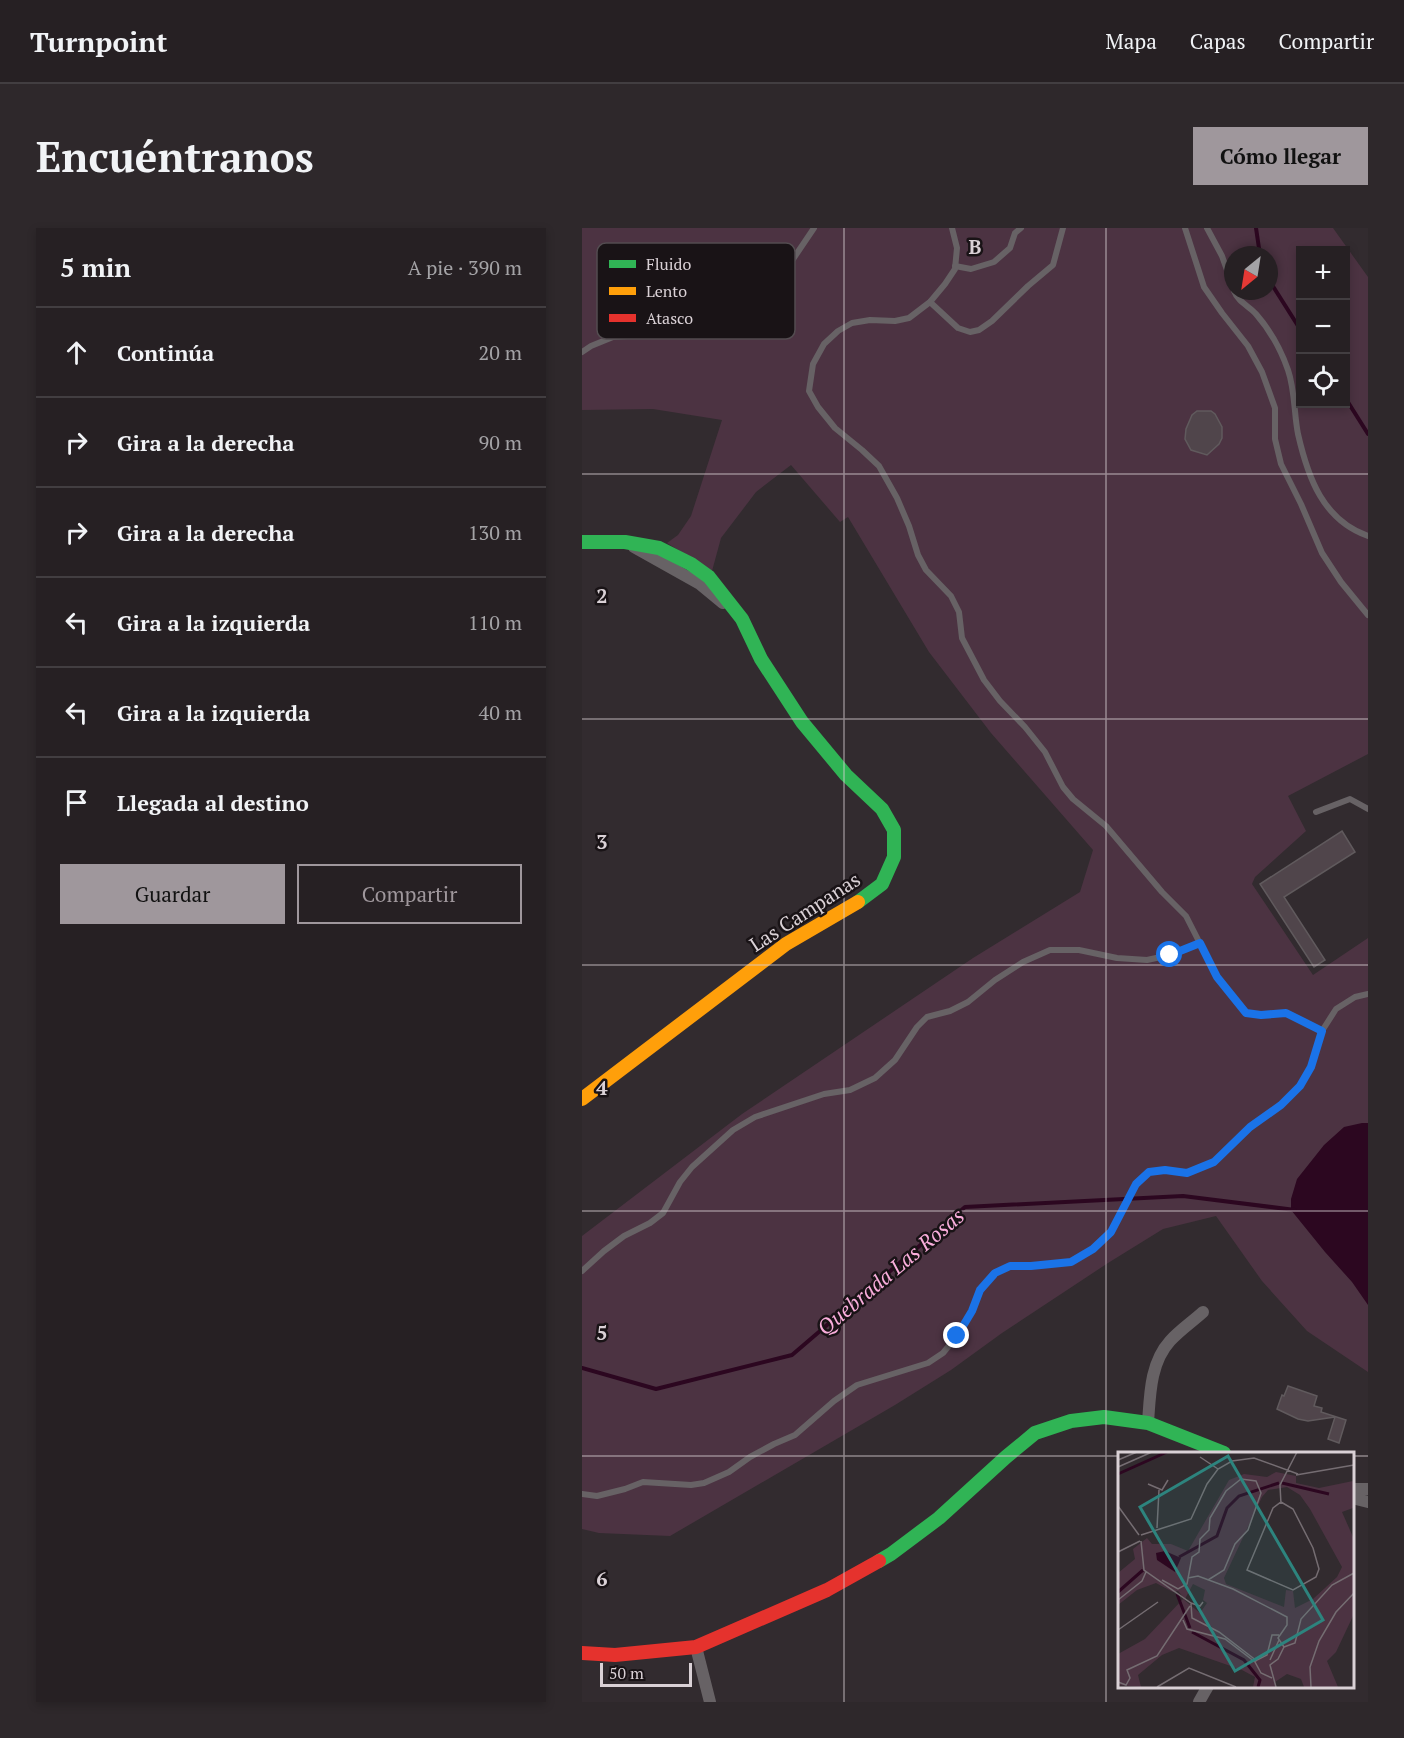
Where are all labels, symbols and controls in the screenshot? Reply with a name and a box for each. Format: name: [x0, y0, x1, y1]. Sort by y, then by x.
text: Turnpoint: [30, 23, 168, 60]
text: Mapa: [1105, 27, 1157, 55]
text: Capas: [1190, 27, 1246, 55]
text: Compartir: [1279, 27, 1374, 55]
button: Cómo llegar: [1193, 127, 1368, 185]
text: Encuéntranos: [36, 128, 314, 184]
text: B: [969, 233, 982, 260]
legend: [597, 243, 795, 339]
north arrow: [1224, 246, 1278, 300]
map controls: [1296, 246, 1350, 408]
button: +: [1296, 246, 1350, 300]
text: 5 min: [60, 250, 131, 284]
text: Fluido: [646, 253, 691, 275]
text: A pie · 390 m: [408, 254, 522, 281]
text: Lento: [646, 280, 687, 302]
button: −: [1296, 300, 1350, 354]
text: Atasco: [646, 307, 693, 329]
icon: ahead: [60, 336, 93, 369]
text: Continúa: [117, 338, 214, 367]
text: 20 m: [479, 339, 522, 366]
button: locate: [1296, 354, 1350, 408]
icon: right: [60, 426, 93, 459]
text: Gira a la derecha: [117, 428, 295, 457]
text: 90 m: [479, 429, 522, 456]
icon: right: [60, 516, 93, 549]
text: Gira a la derecha: [117, 518, 295, 547]
text: 130 m: [468, 519, 522, 546]
text: 2: [596, 582, 608, 609]
icon: left: [60, 606, 93, 639]
text: Gira a la izquierda: [117, 608, 310, 637]
text: 110 m: [468, 609, 522, 636]
icon: left: [60, 696, 93, 729]
text: Gira a la izquierda: [117, 698, 310, 727]
text: 40 m: [479, 699, 522, 726]
icon: arrive: [60, 786, 93, 819]
text: Llegada al destino: [117, 788, 309, 817]
text: 3: [596, 828, 608, 855]
button: Guardar: [60, 864, 285, 924]
button: Compartir: [297, 864, 522, 924]
street label: Las Campanas: [744, 866, 865, 957]
route start: [1156, 941, 1182, 967]
text: 4: [596, 1074, 608, 1101]
water label: Quebrada Las Rosas: [811, 1201, 970, 1341]
text: 5: [596, 1319, 608, 1346]
route end: [943, 1322, 969, 1348]
inset map: [1118, 1452, 1353, 1687]
text: 6: [596, 1565, 608, 1592]
scale bar: [600, 1660, 692, 1688]
text: 50 m: [609, 1662, 644, 1684]

